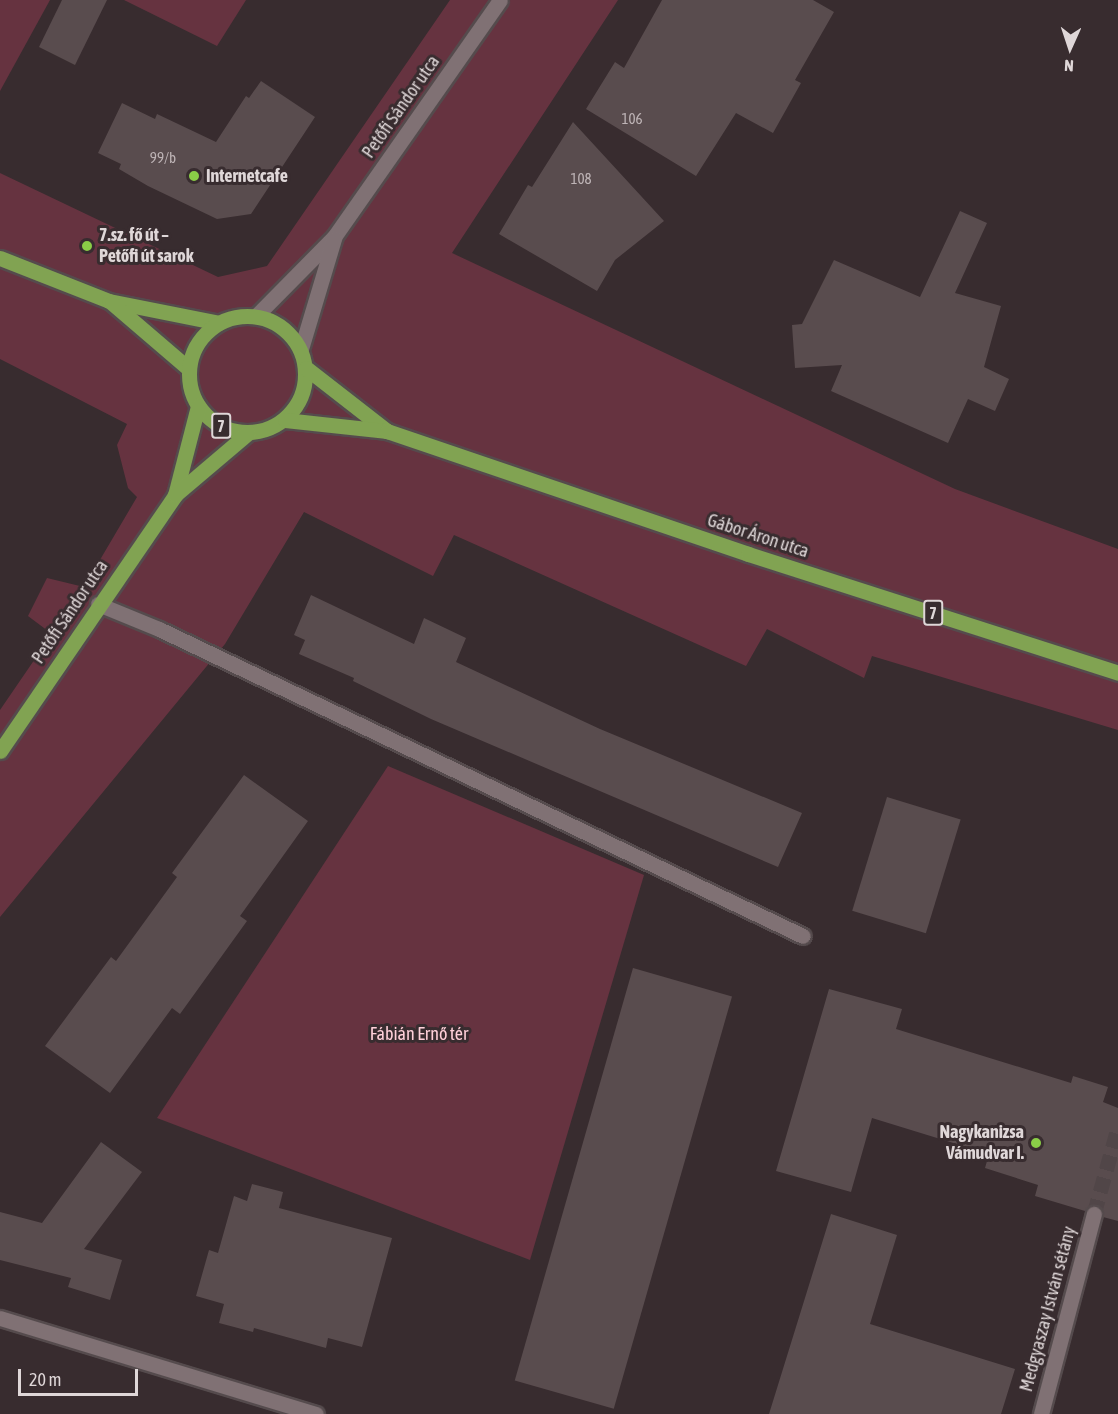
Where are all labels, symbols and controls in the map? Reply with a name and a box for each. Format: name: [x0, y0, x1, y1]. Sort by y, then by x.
north arrow: [1040, 18, 1100, 78]
street label: Petőfi Sándor utca: [358, 52, 444, 162]
text: N: [1064, 57, 1074, 75]
house number: 106: [621, 110, 643, 128]
house number: 99/b: [150, 149, 176, 167]
place label: Internetcafe: [206, 165, 288, 187]
marker: Internetcafe: [187, 169, 201, 183]
house number: 108: [570, 170, 592, 188]
place label: 7.sz. fő út – Petőfi út sarok: [99, 225, 194, 268]
marker: 7.sz. fő út – Petőfi út sarok: [80, 239, 94, 253]
road number: 7: [210, 413, 232, 439]
street label: Gábor Áron utca: [705, 509, 811, 563]
street label: Petőfi Sándor utca: [27, 556, 113, 668]
road number: 7: [922, 600, 944, 626]
park label: Fábián Ernő tér: [370, 1023, 468, 1045]
place label: Nagykanizsa Vámudvar I.: [939, 1122, 1024, 1164]
marker: Nagykanizsa Vámudvar I.: [1029, 1136, 1043, 1150]
street label: Medgyaszay István sétány: [1016, 1224, 1080, 1394]
scale bar: [21, 1357, 141, 1395]
text: 20 m: [29, 1369, 61, 1390]

